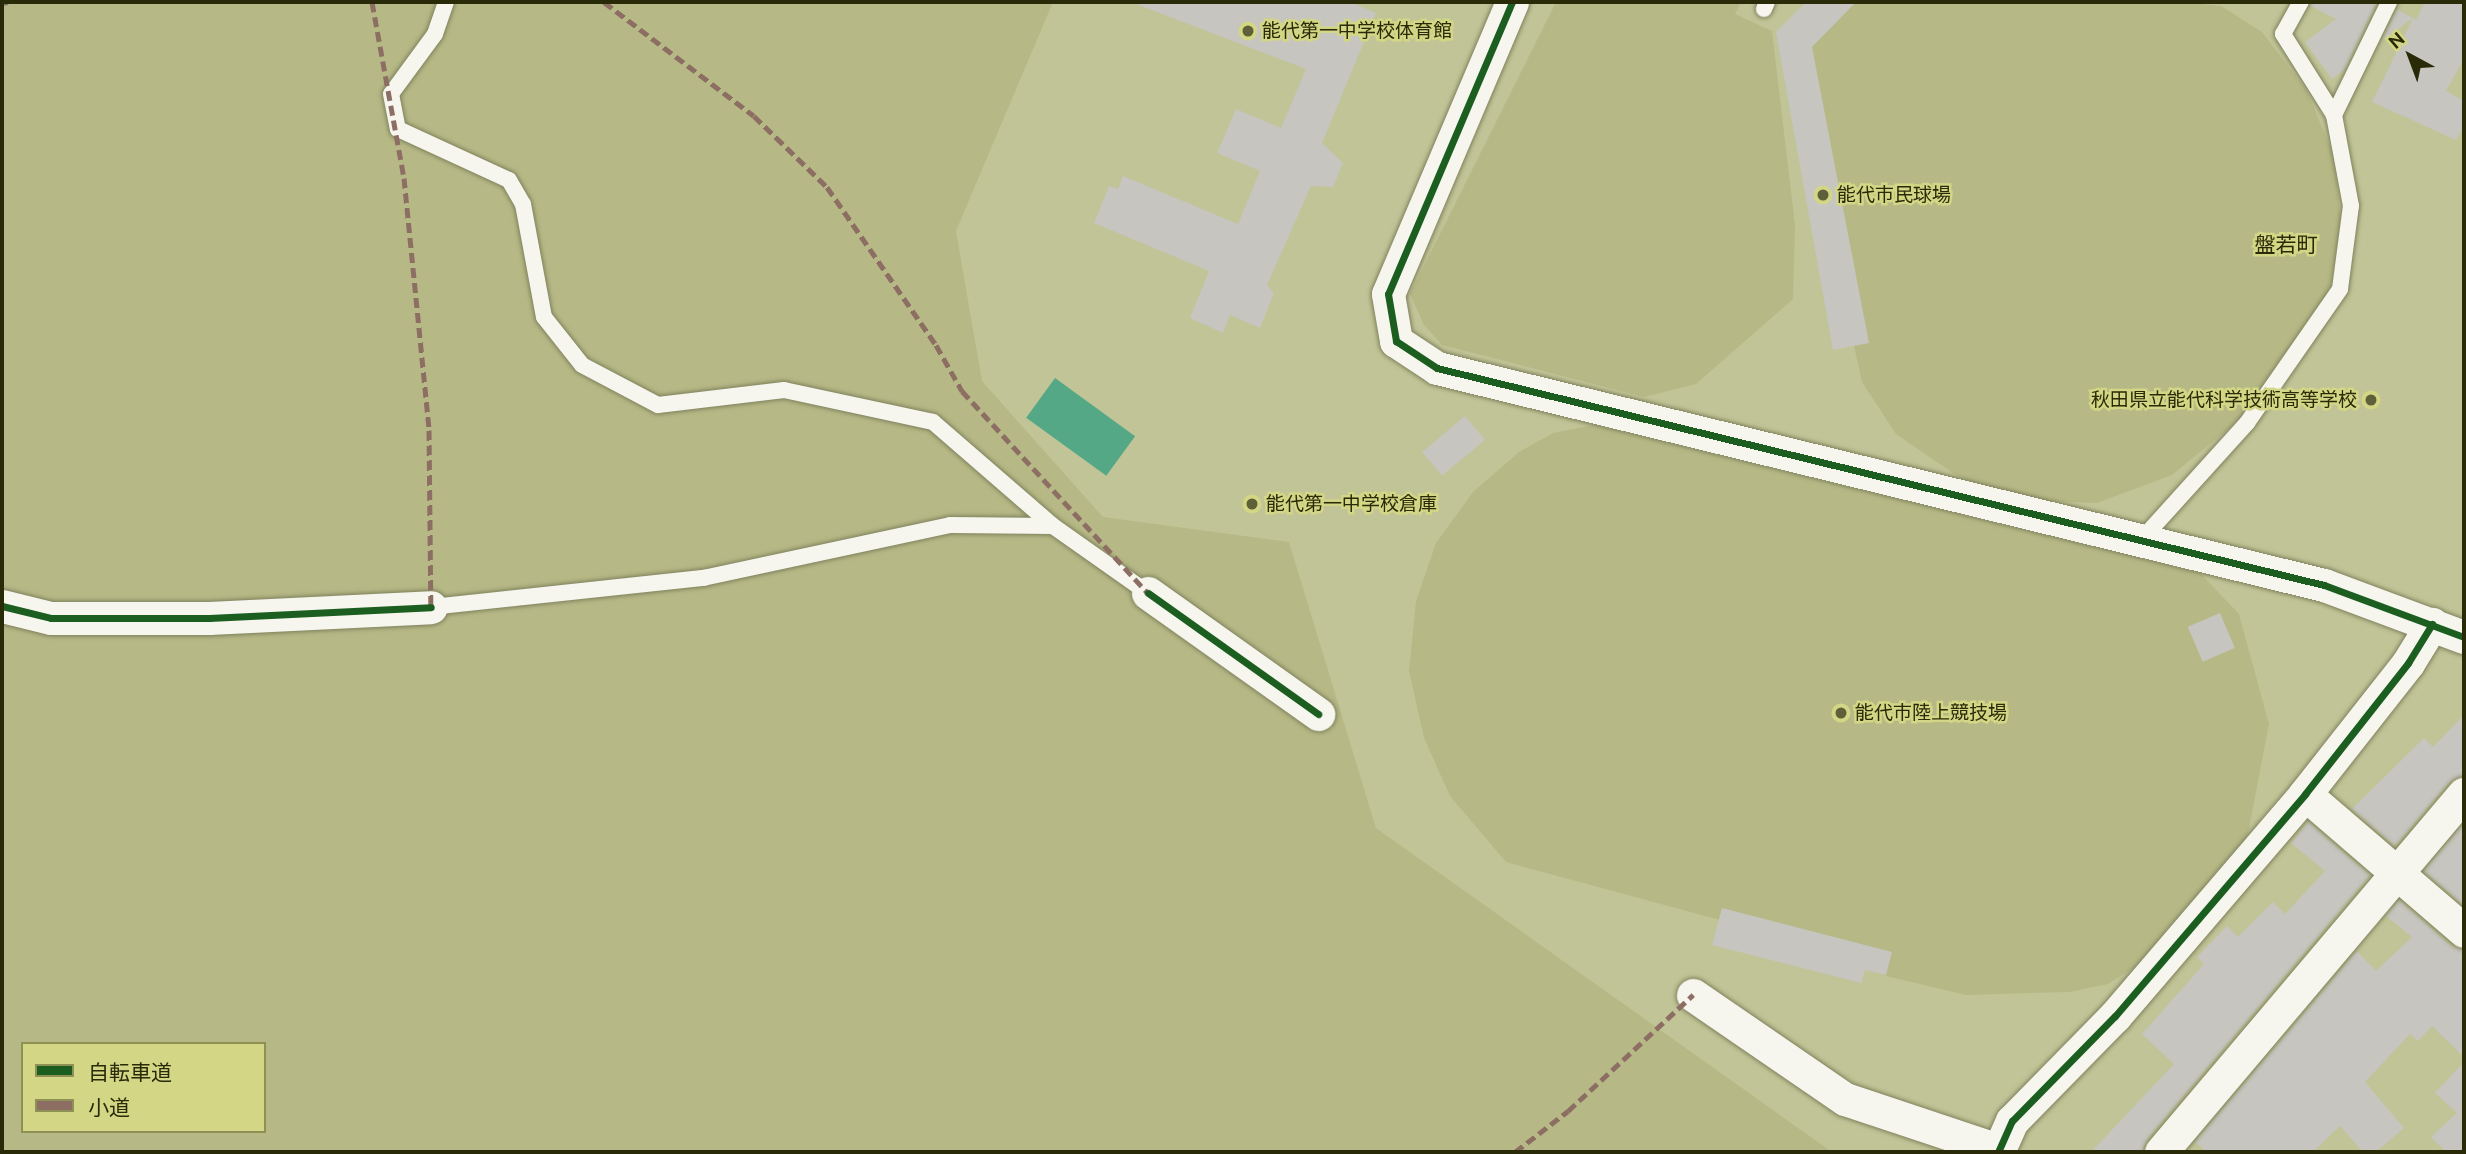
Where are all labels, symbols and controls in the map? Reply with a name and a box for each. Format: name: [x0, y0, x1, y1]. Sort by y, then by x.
place label: 能代第一中学校体育館: [1262, 20, 1452, 42]
north arrow: [2375, 21, 2445, 91]
marker: 能代第一中学校体育館: [1240, 23, 1256, 39]
text: N: [2384, 27, 2409, 53]
place label: 能代市民球場: [1837, 184, 1951, 206]
marker: 能代市民球場: [1815, 187, 1831, 203]
district label: 盤若町: [2255, 231, 2317, 257]
place label: 秋田県立能代科学技術高等学校: [2091, 389, 2357, 411]
marker: 秋田県立能代科学技術高等学校: [2363, 392, 2379, 408]
place label: 能代第一中学校倉庫: [1266, 493, 1437, 515]
marker: 能代第一中学校倉庫: [1244, 496, 1260, 512]
place label: 能代市陸上競技場: [1855, 702, 2007, 724]
marker: 能代市陸上競技場: [1833, 705, 1849, 721]
legend: [21, 1042, 266, 1133]
text: 自転車道: [88, 1060, 172, 1084]
text: 小道: [88, 1095, 130, 1119]

